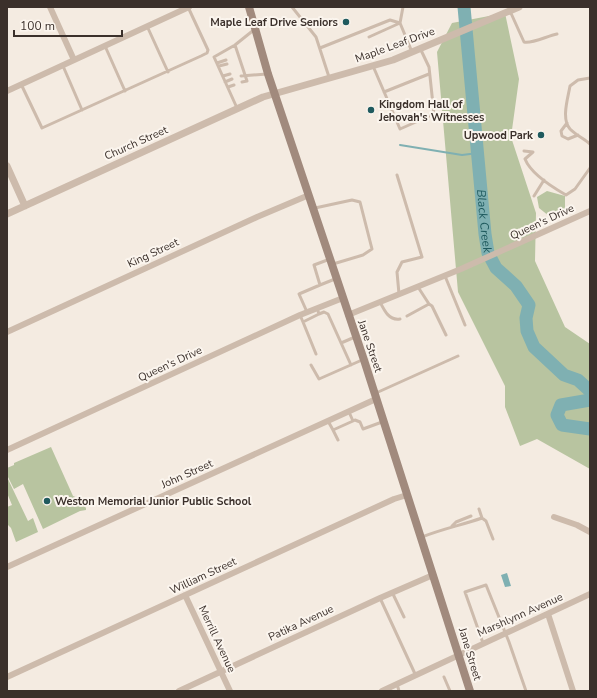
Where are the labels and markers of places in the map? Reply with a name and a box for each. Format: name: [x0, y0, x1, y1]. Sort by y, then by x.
place label: Maple Leaf Drive Seniors: [210, 15, 338, 30]
marker: Maple Leaf Drive Seniors: [341, 17, 351, 27]
place label: Kingdom Hall of Jehovah's Witnesses: [378, 97, 484, 125]
marker: Kingdom Hall of Jehovah's Witnesses: [366, 105, 376, 115]
place label: Upwood Park: [464, 128, 534, 143]
marker: Upwood Park: [536, 130, 546, 140]
place label: Weston Memorial Junior Public School: [55, 494, 252, 509]
marker: Weston Memorial Junior Public School: [42, 496, 52, 506]

